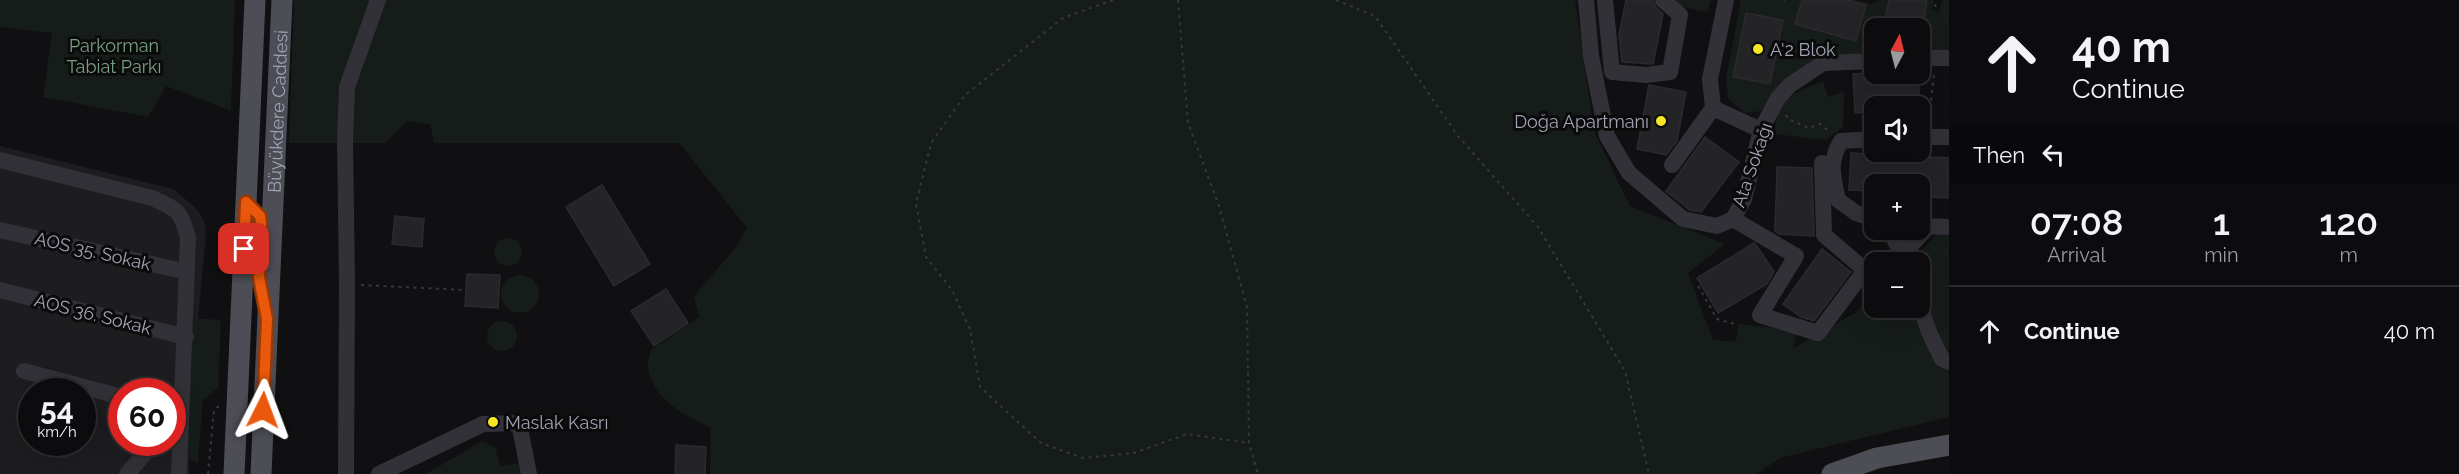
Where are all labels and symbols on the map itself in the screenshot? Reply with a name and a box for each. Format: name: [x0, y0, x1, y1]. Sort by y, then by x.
north arrow: [1864, 18, 1930, 84]
street label: Büyükdere Caddesi: [263, 29, 291, 193]
park label: Parkorman Tabiat Parkı: [67, 35, 161, 77]
place label: A'2 Blok: [1770, 39, 1836, 60]
marker: A'2 Blok: [1751, 42, 1765, 56]
place label: Doğa Apartmanı: [1514, 111, 1649, 132]
marker: Doğa Apartmanı: [1654, 114, 1668, 128]
street label: Ata Sokağı: [1728, 120, 1776, 210]
pin: [218, 223, 269, 274]
street label: AOS 35. Sokak: [33, 227, 154, 275]
street label: AOS 36. Sokak: [32, 289, 154, 339]
speed limit sign: 60: [108, 378, 186, 456]
position arrow: [231, 378, 295, 442]
place label: Maslak Kasrı: [505, 412, 608, 433]
marker: Maslak Kasrı: [486, 415, 500, 429]

